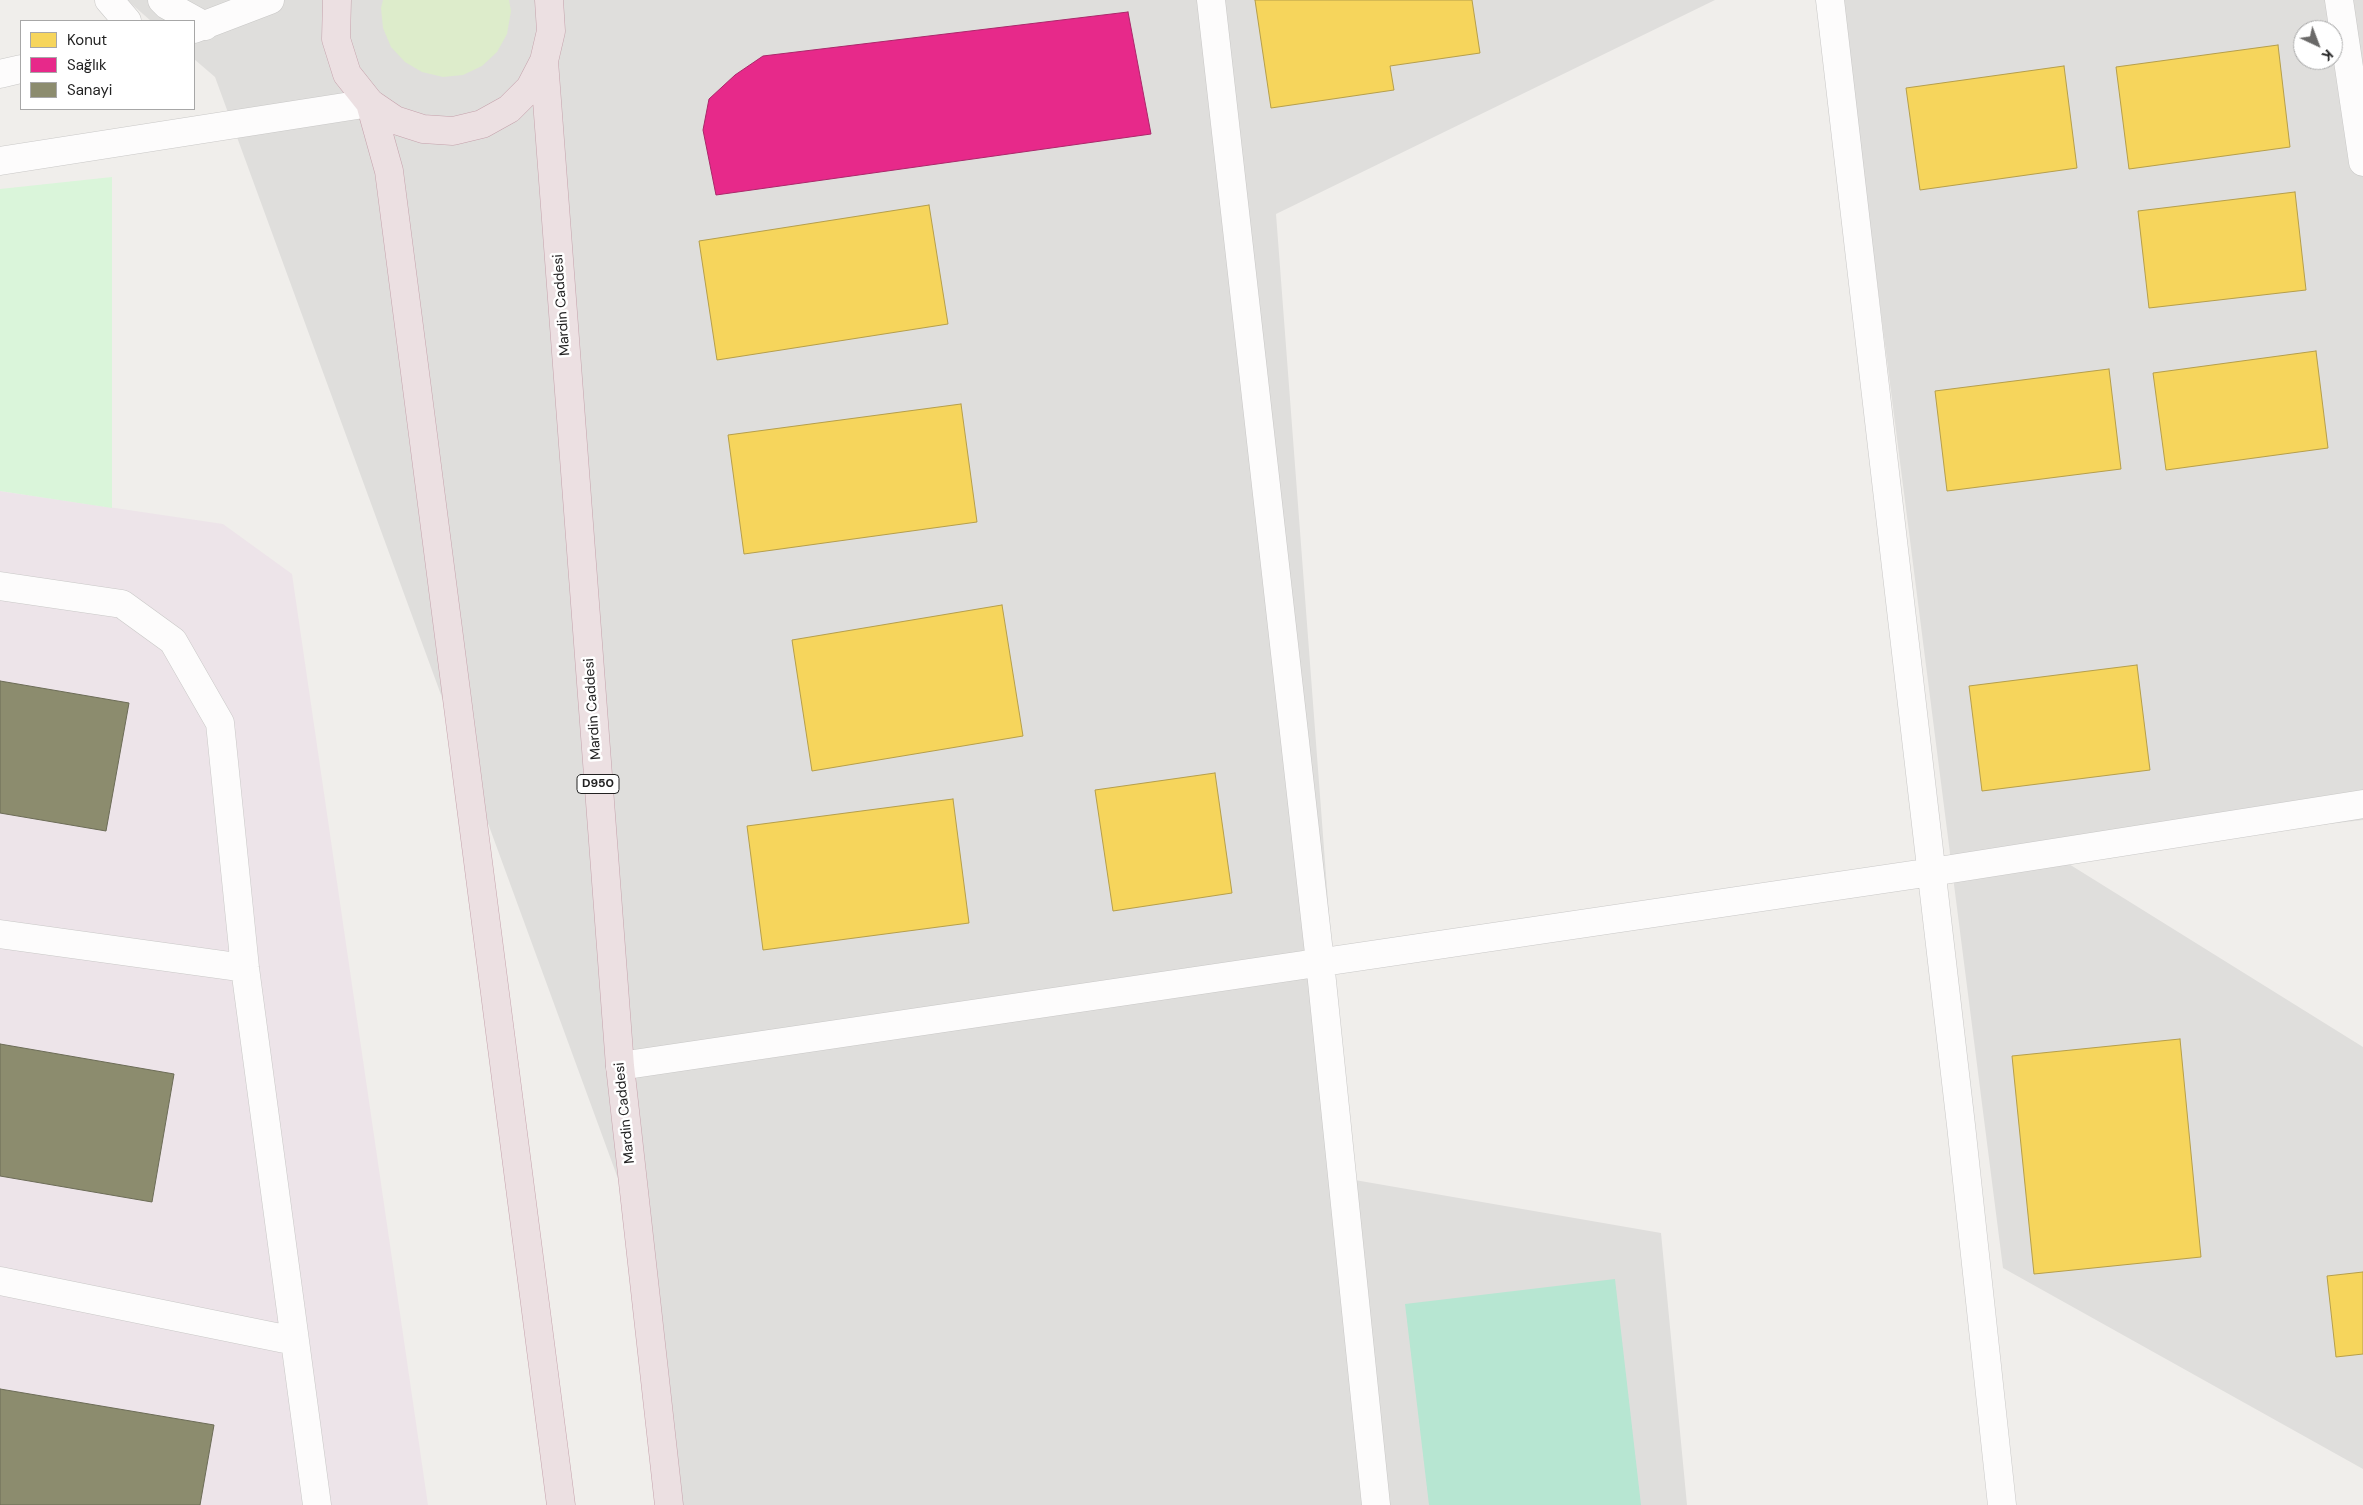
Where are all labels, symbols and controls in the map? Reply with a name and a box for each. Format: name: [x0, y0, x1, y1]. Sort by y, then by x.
legend: [20, 20, 195, 110]
north arrow: [2293, 20, 2343, 70]
text: Konut: [67, 30, 107, 50]
text: K: [2318, 46, 2337, 65]
text: Sağlık: [67, 55, 106, 75]
text: Sanayi: [67, 80, 112, 100]
street label: Mardin Caddesi: [550, 254, 574, 356]
street label: Mardin Caddesi: [581, 658, 605, 760]
road number: D950: [577, 774, 619, 794]
street label: Mardin Caddesi: [611, 1062, 639, 1164]

